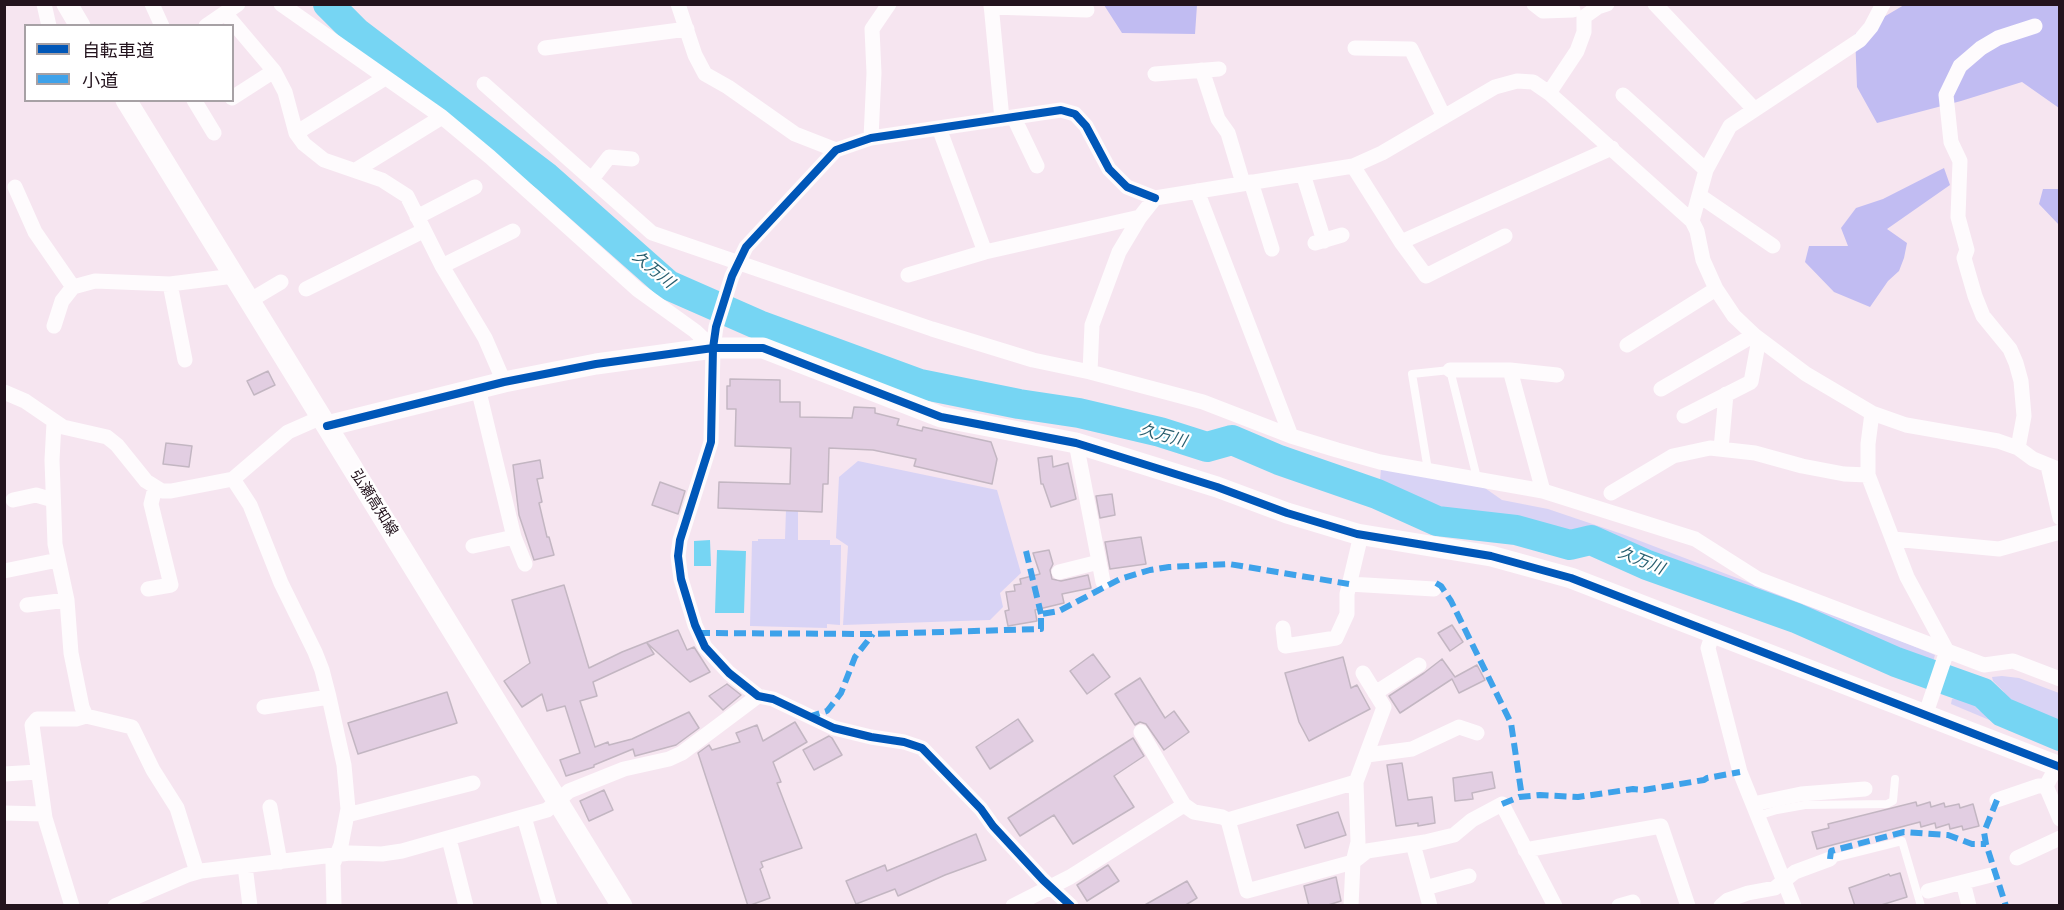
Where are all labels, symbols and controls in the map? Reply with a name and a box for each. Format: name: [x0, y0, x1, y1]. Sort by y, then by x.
legend: [24, 24, 234, 102]
text: 自転車道: [82, 40, 154, 62]
text: 小道: [82, 70, 118, 92]
water label: 久万川: [628, 247, 678, 293]
water label: 久万川: [1137, 421, 1189, 451]
street label: 弘瀬高知線: [346, 466, 402, 540]
water label: 久万川: [1615, 543, 1667, 579]

